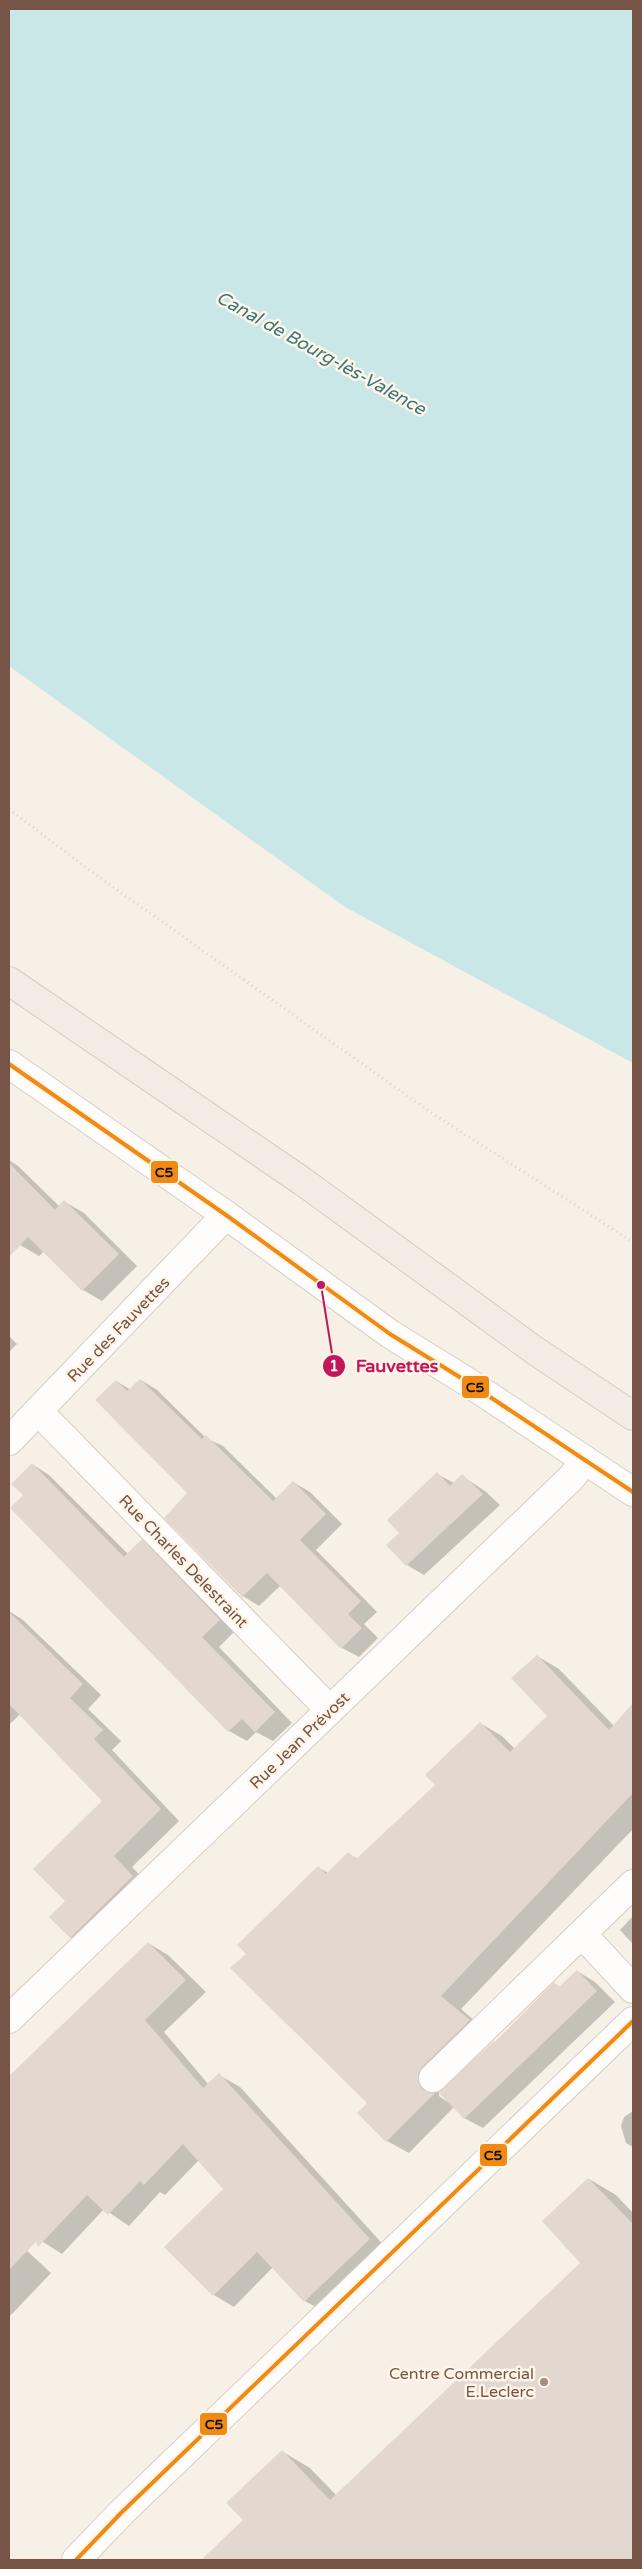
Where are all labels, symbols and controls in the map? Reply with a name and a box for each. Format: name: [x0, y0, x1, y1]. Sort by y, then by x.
water label: Canal de Bourg-lès-Valence: [213, 286, 430, 420]
line badge: C5: [150, 1160, 179, 1184]
text: C5: [155, 1164, 173, 1181]
street label: Rue des Fauvettes: [63, 1273, 174, 1387]
callout: Fauvettes: [321, 1350, 449, 1383]
text: Fauvettes: [356, 1355, 439, 1377]
text: 1: [329, 1357, 339, 1375]
line badge: C5: [461, 1375, 490, 1399]
text: C5: [466, 1379, 484, 1396]
street label: Rue Charles Delestraint: [114, 1491, 252, 1632]
street label: Rue Jean Prévost: [246, 1688, 354, 1793]
line badge: C5: [479, 2143, 508, 2167]
text: C5: [484, 2147, 502, 2164]
place label: Centre Commercial E.Leclerc: [389, 2364, 534, 2402]
marker: Centre Commercial E.Leclerc: [538, 2376, 550, 2388]
line badge: C5: [199, 2412, 228, 2436]
text: C5: [205, 2416, 223, 2433]

